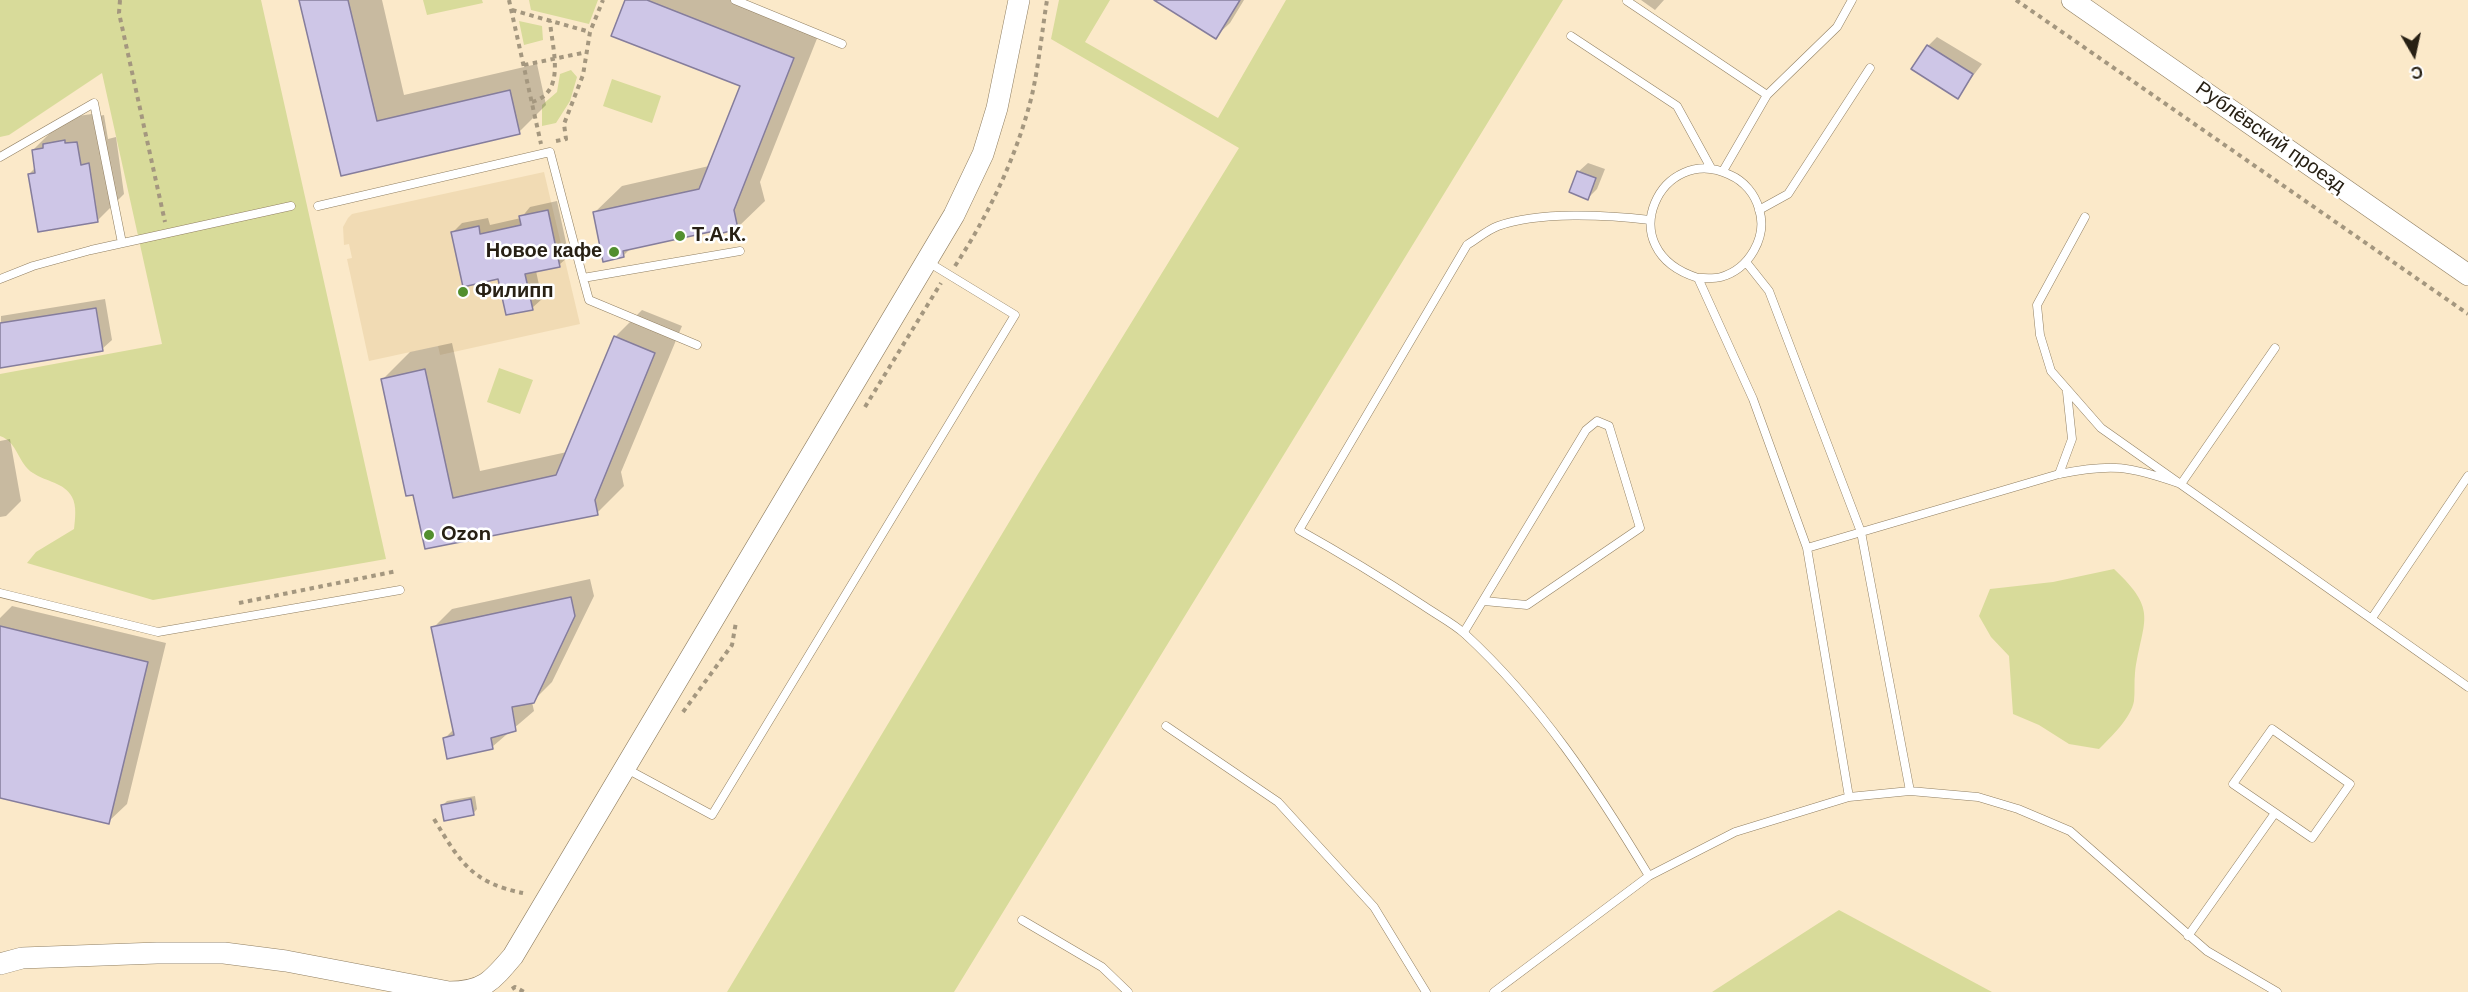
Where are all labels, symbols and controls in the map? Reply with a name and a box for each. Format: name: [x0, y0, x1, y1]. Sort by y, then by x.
north arrow: [2384, 24, 2444, 84]
text: С: [2410, 61, 2424, 84]
street label: Рублёвский проезд: [2190, 77, 2350, 199]
place label: Т.А.К.: [692, 224, 746, 248]
marker: Т.А.К.: [673, 229, 687, 243]
place label: Новое кафе: [486, 240, 602, 264]
marker: Новое кафе: [607, 245, 621, 259]
place label: Филипп: [475, 280, 554, 304]
marker: Филипп: [456, 285, 470, 299]
place label: Ozon: [441, 523, 491, 547]
marker: Ozon: [422, 528, 436, 542]

